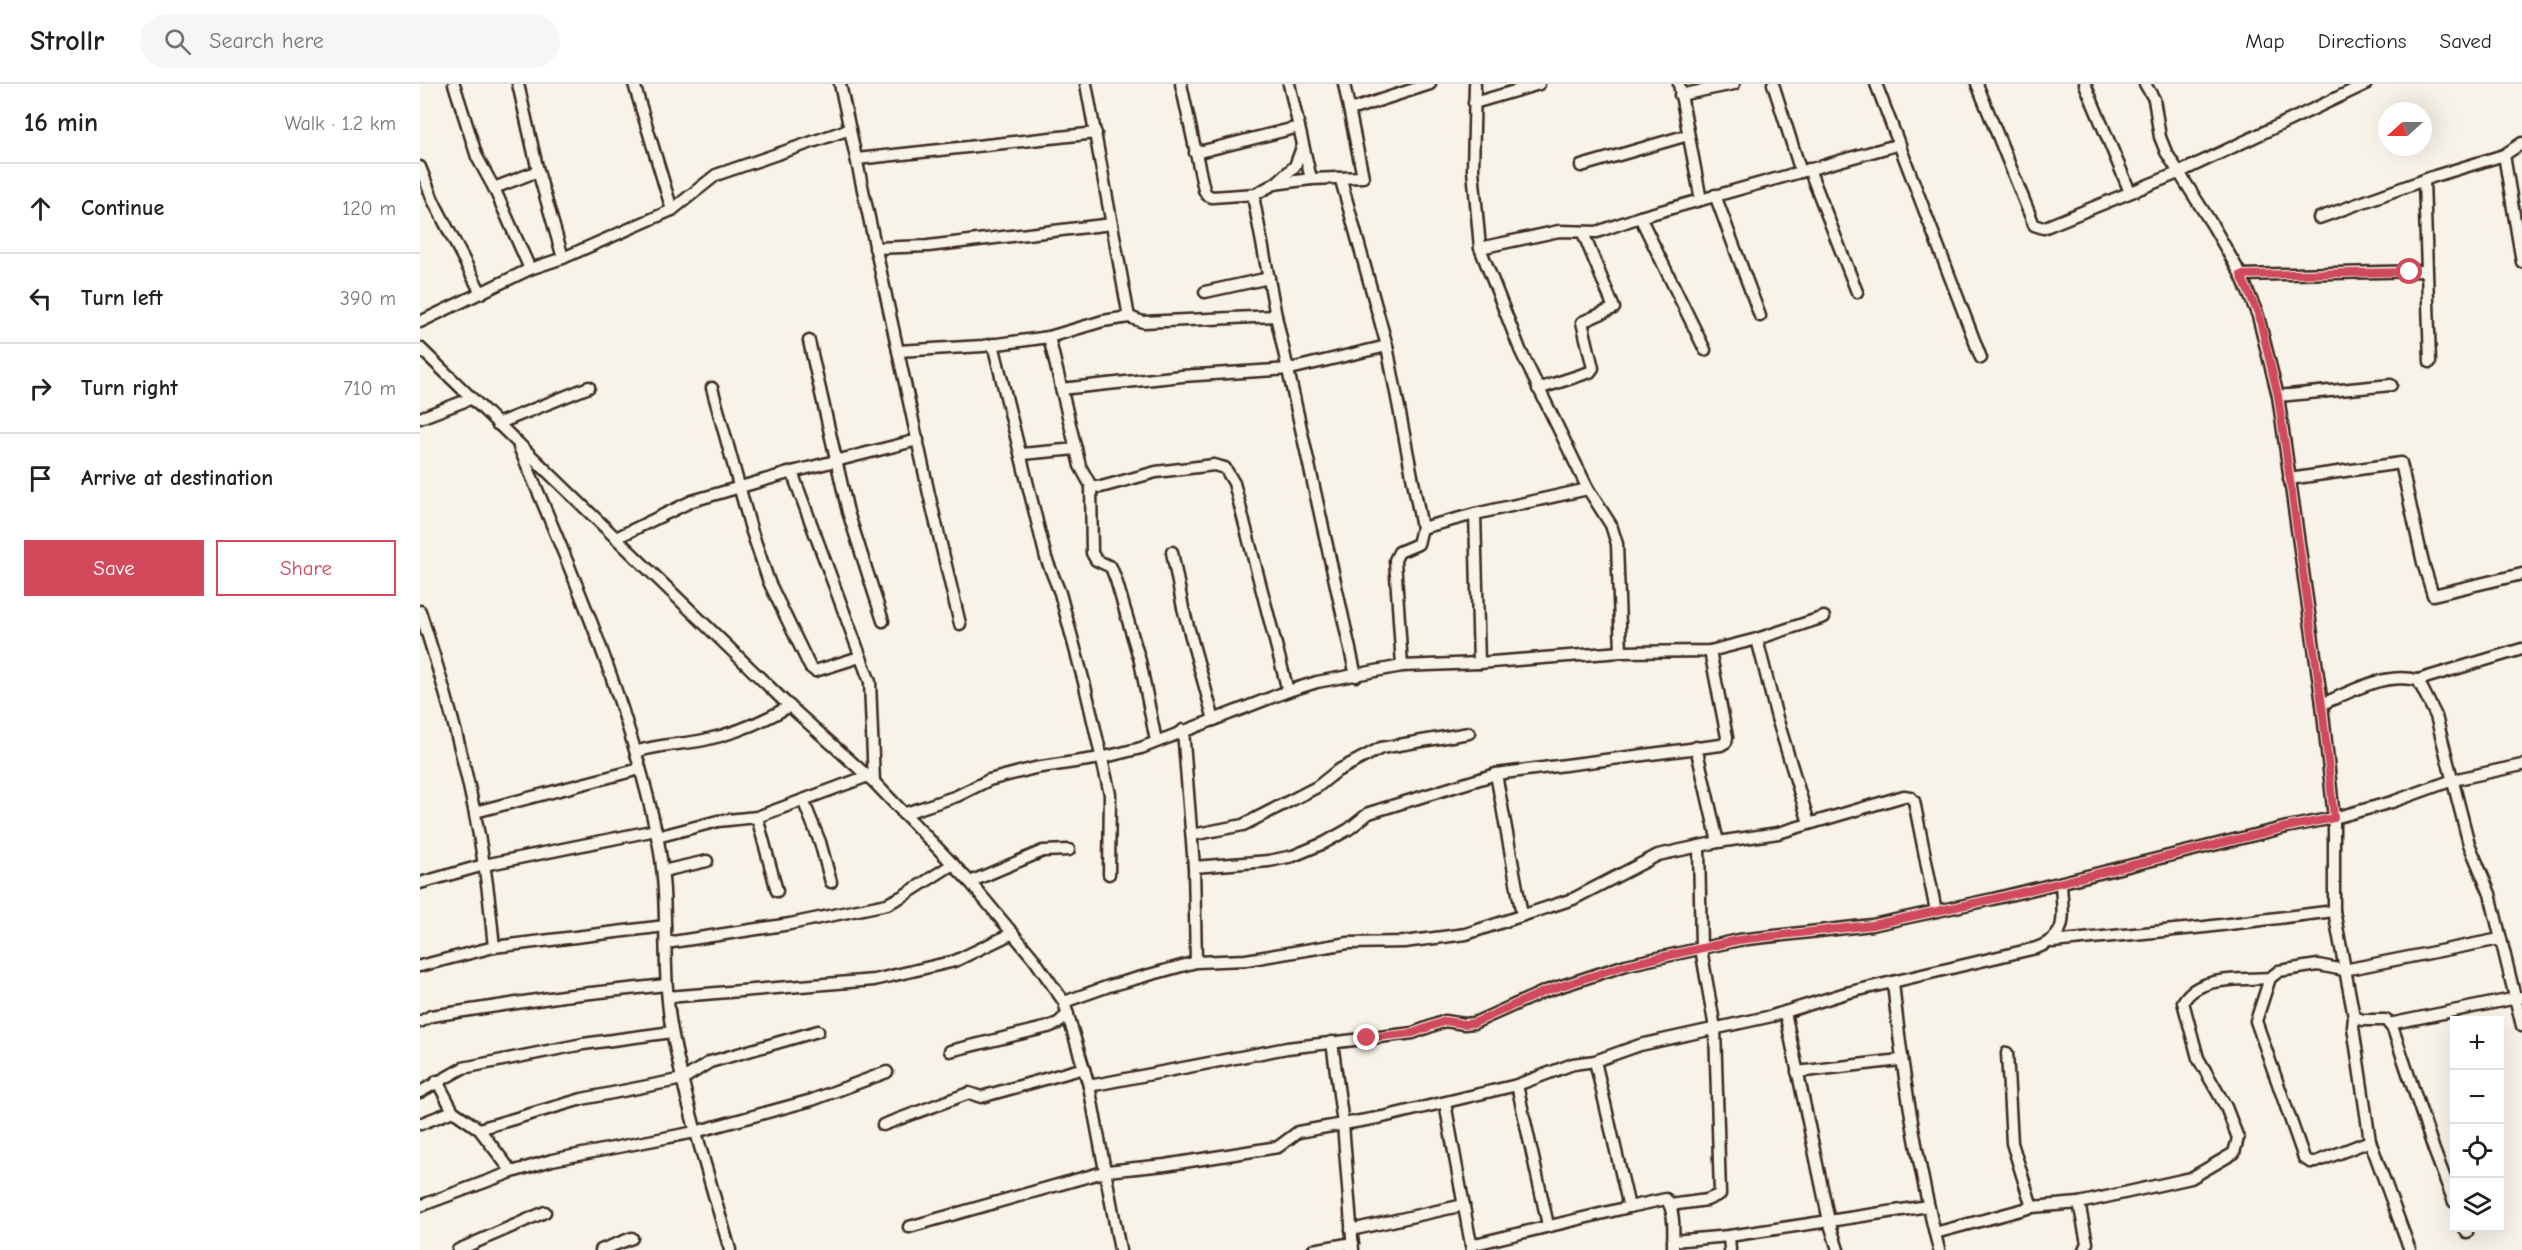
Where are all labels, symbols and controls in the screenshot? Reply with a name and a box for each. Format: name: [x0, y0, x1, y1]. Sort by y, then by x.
search box: [140, 14, 560, 68]
text: Strollr: [30, 25, 104, 57]
icon: search: [161, 25, 194, 58]
text: Search here: [209, 28, 324, 54]
text: Map: [2245, 29, 2285, 53]
text: Directions: [2318, 29, 2407, 53]
text: Saved: [2440, 29, 2492, 53]
north arrow: [2378, 102, 2432, 156]
text: 16 min: [24, 108, 98, 138]
text: Walk · 1.2 km: [284, 112, 396, 135]
icon: ahead: [24, 192, 57, 225]
text: Continue: [81, 195, 164, 221]
text: 120 m: [342, 197, 396, 220]
route start: [2396, 258, 2422, 284]
icon: left: [24, 282, 57, 315]
text: Turn left: [81, 285, 163, 311]
text: 390 m: [340, 287, 396, 310]
icon: right: [24, 372, 57, 405]
text: Turn right: [81, 375, 178, 401]
text: 710 m: [343, 377, 396, 400]
icon: arrive: [24, 462, 57, 495]
text: Arrive at destination: [81, 465, 273, 491]
button: Save: [24, 540, 204, 596]
button: Share: [216, 540, 396, 596]
map controls: [2450, 1016, 2504, 1232]
button: +: [2450, 1016, 2504, 1070]
route end: [1353, 1024, 1379, 1050]
button: −: [2450, 1070, 2504, 1124]
button: locate: [2450, 1124, 2504, 1178]
button: layers: [2450, 1178, 2504, 1232]

